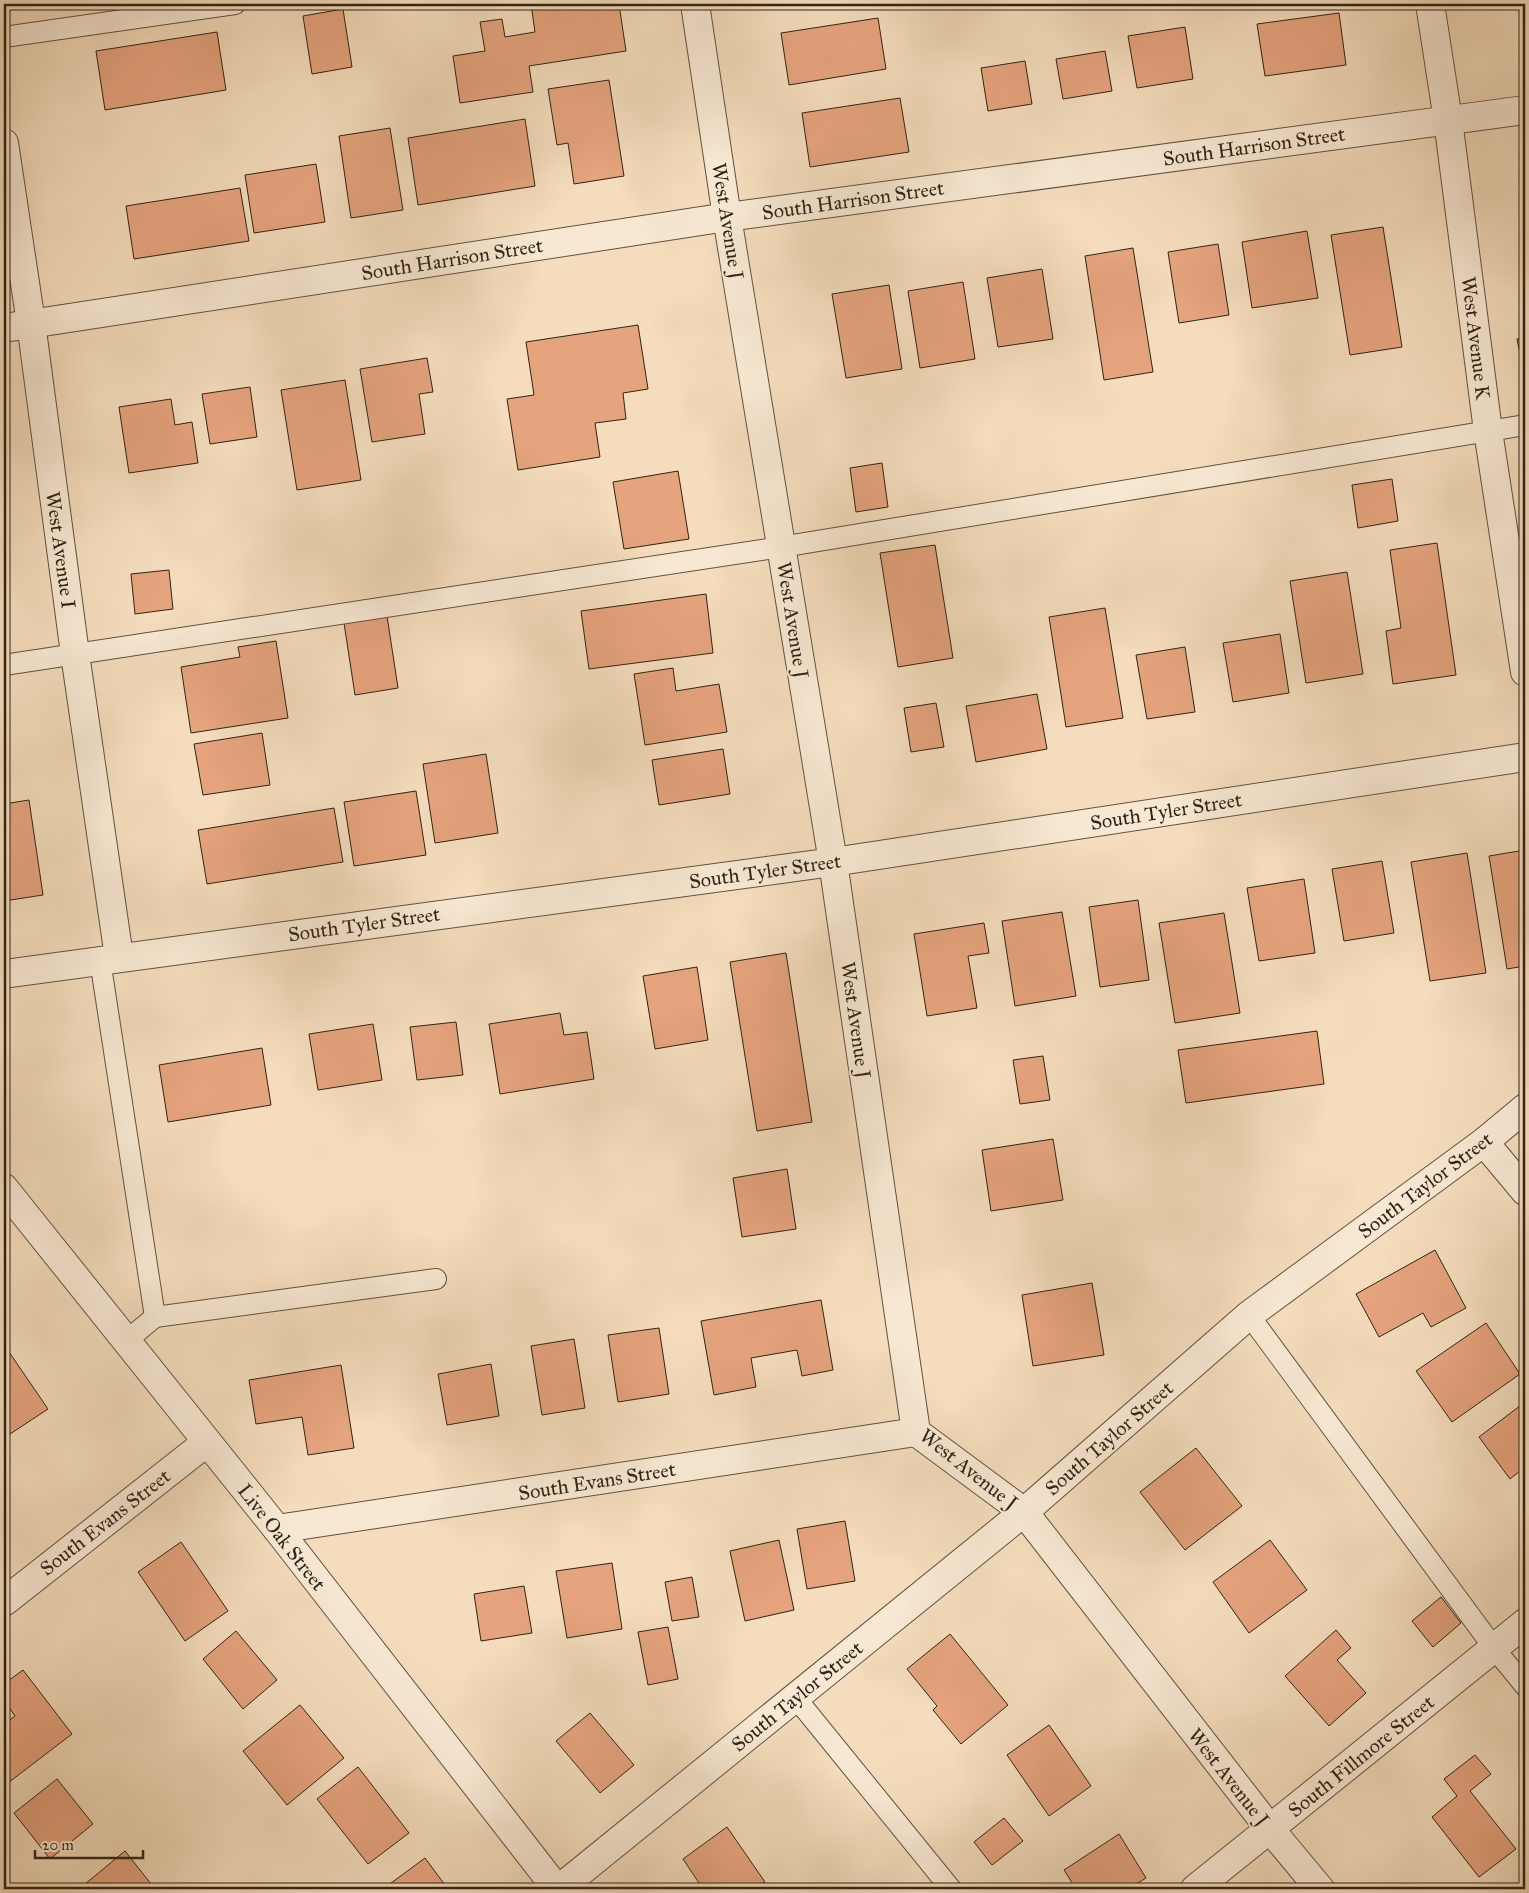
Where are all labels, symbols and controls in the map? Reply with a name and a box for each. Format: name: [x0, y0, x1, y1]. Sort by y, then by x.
street label: South Harrison Street: [1161, 121, 1347, 171]
street label: West Avenue J: [706, 161, 749, 281]
street label: South Harrison Street: [760, 175, 946, 225]
street label: South Harrison Street: [360, 233, 544, 285]
street label: West Avenue K: [1457, 275, 1496, 402]
street label: West Avenue I: [41, 490, 81, 610]
street label: West Avenue J: [771, 560, 814, 680]
street label: South Tyler Street: [1089, 787, 1243, 835]
street label: South Tyler Street: [688, 848, 842, 894]
street label: South Tyler Street: [287, 901, 441, 947]
street label: West Avenue J: [835, 960, 876, 1080]
street label: South Taylor Street: [1353, 1127, 1497, 1243]
street label: South Taylor Street: [1040, 1376, 1178, 1500]
street label: West Avenue J: [915, 1423, 1023, 1515]
street label: South Evans Street: [517, 1457, 677, 1505]
street label: South Evans Street: [35, 1464, 175, 1580]
street label: Live Oak Street: [233, 1479, 331, 1595]
street label: South Taylor Street: [727, 1636, 867, 1756]
street label: South Fillmore Street: [1283, 1690, 1439, 1822]
street label: West Avenue J: [1183, 1723, 1275, 1831]
scale bar: [35, 1828, 142, 1860]
text: 20 m: [42, 1836, 74, 1854]

